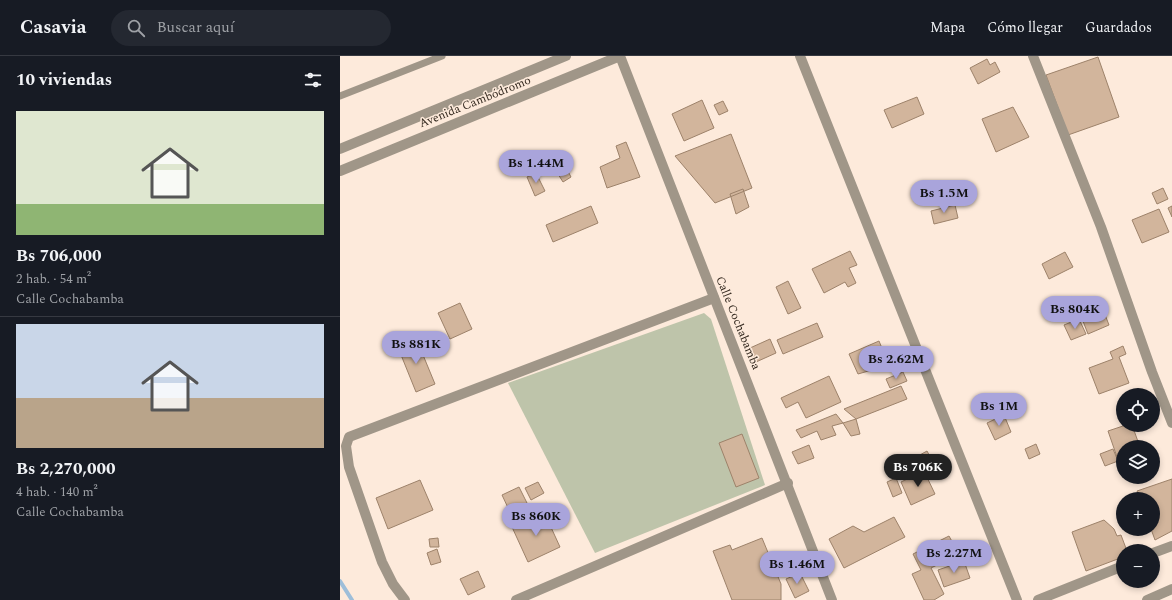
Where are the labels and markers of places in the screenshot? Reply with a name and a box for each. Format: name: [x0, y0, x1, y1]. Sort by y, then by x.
pin: Bs 1.44M: [495, 150, 577, 184]
pin: Bs 1.5M: [907, 180, 981, 214]
pin: Bs 804K: [1038, 296, 1112, 330]
pin: Bs 881K: [379, 331, 453, 365]
pin: Bs 2.62M: [855, 346, 937, 380]
pin: Bs 1M: [971, 393, 1027, 427]
pin: Bs 706K: [881, 454, 955, 488]
pin: Bs 860K: [499, 503, 573, 537]
pin: Bs 2.27M: [913, 540, 995, 574]
pin: Bs 1.46M: [756, 551, 838, 585]

